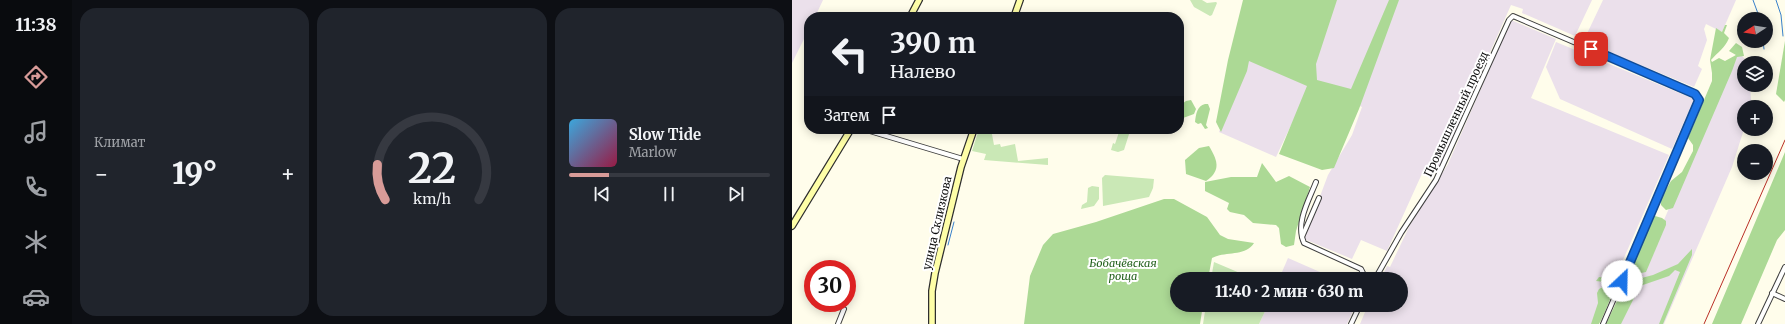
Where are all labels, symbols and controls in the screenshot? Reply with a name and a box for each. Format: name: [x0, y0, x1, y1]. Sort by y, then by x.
north arrow: [1737, 12, 1773, 48]
map controls: [1737, 12, 1773, 180]
text: 11:38: [15, 13, 57, 36]
text: 390 m: [890, 25, 976, 61]
icon: left: [824, 28, 876, 80]
pin: [1574, 32, 1608, 66]
icon: arrive: [1580, 38, 1602, 60]
street label: Промышленный проезд: [1421, 49, 1491, 179]
button: layers: [1737, 56, 1773, 92]
text: Налево: [890, 60, 956, 83]
icon: directions: [22, 63, 50, 91]
button: +: [1737, 100, 1773, 136]
icon: arrive: [878, 104, 900, 126]
text: Затем: [824, 106, 870, 125]
icon: music: [22, 118, 50, 146]
text: Slow Tide: [629, 125, 701, 144]
text: Климат: [94, 134, 145, 151]
text: 22: [408, 142, 456, 194]
text: Marlow: [629, 144, 677, 161]
button: −: [1737, 144, 1773, 180]
text: 19°: [172, 154, 217, 192]
text: −: [94, 160, 109, 188]
text: +: [281, 160, 295, 188]
icon: phone: [22, 173, 50, 201]
street label: улица Склизкова: [919, 175, 955, 271]
icon: previous: [591, 183, 613, 205]
icon: pause: [658, 183, 680, 205]
icon: next: [725, 183, 747, 205]
text: km/h: [413, 190, 451, 208]
icon: climate: [22, 228, 50, 256]
park label: Бобачёвская роща: [1089, 256, 1157, 283]
speed limit sign: 30: [804, 260, 856, 312]
position arrow: [1601, 260, 1643, 302]
text: 11:40 · 2 мин · 630 m: [1215, 282, 1363, 301]
icon: car: [22, 283, 50, 311]

